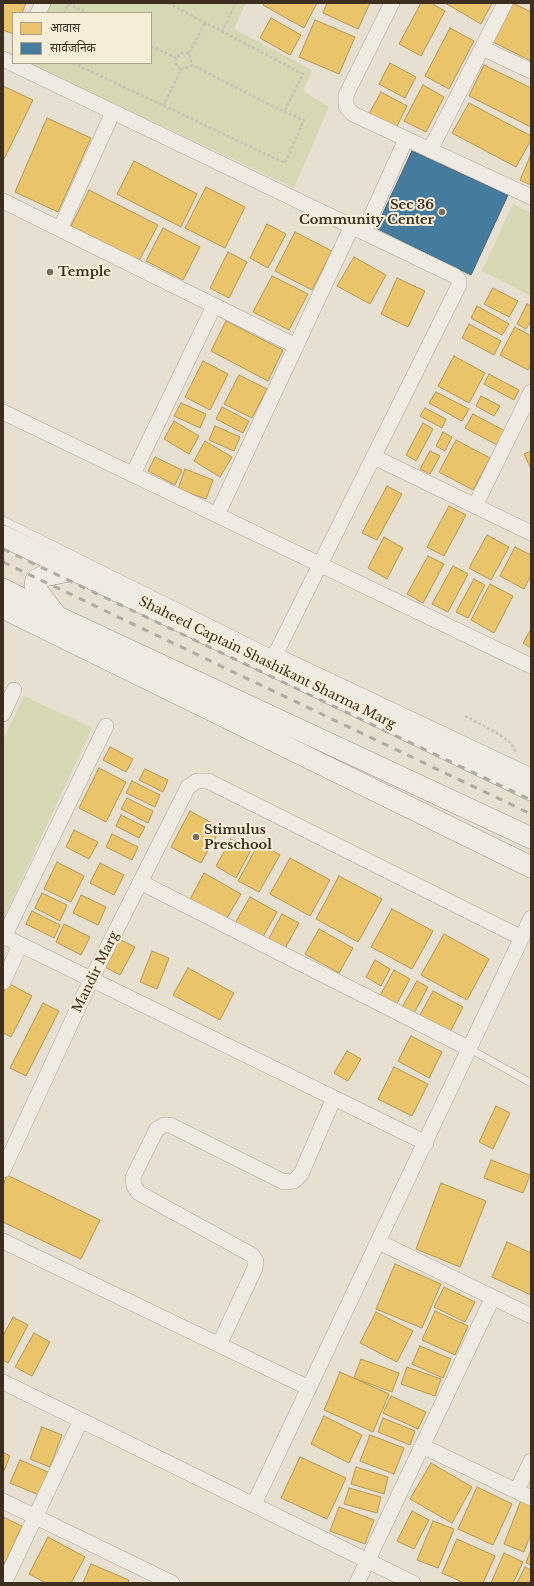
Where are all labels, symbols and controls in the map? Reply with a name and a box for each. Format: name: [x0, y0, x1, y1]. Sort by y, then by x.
legend: [12, 12, 152, 64]
text: आवास: [50, 20, 80, 35]
text: सार्वजनिक: [50, 40, 96, 55]
place label: Sec 36 Community Center: [299, 197, 434, 228]
marker: Sec 36 Community Center: [437, 207, 447, 217]
place label: Temple: [58, 264, 111, 280]
marker: Temple: [45, 267, 55, 277]
street label: Shaheed Captain Shashikant Sharma Marg: [136, 594, 398, 732]
place label: Stimulus Preschool: [204, 822, 272, 853]
marker: Stimulus Preschool: [191, 832, 201, 842]
street label: Mandir Marg: [70, 929, 122, 1015]

